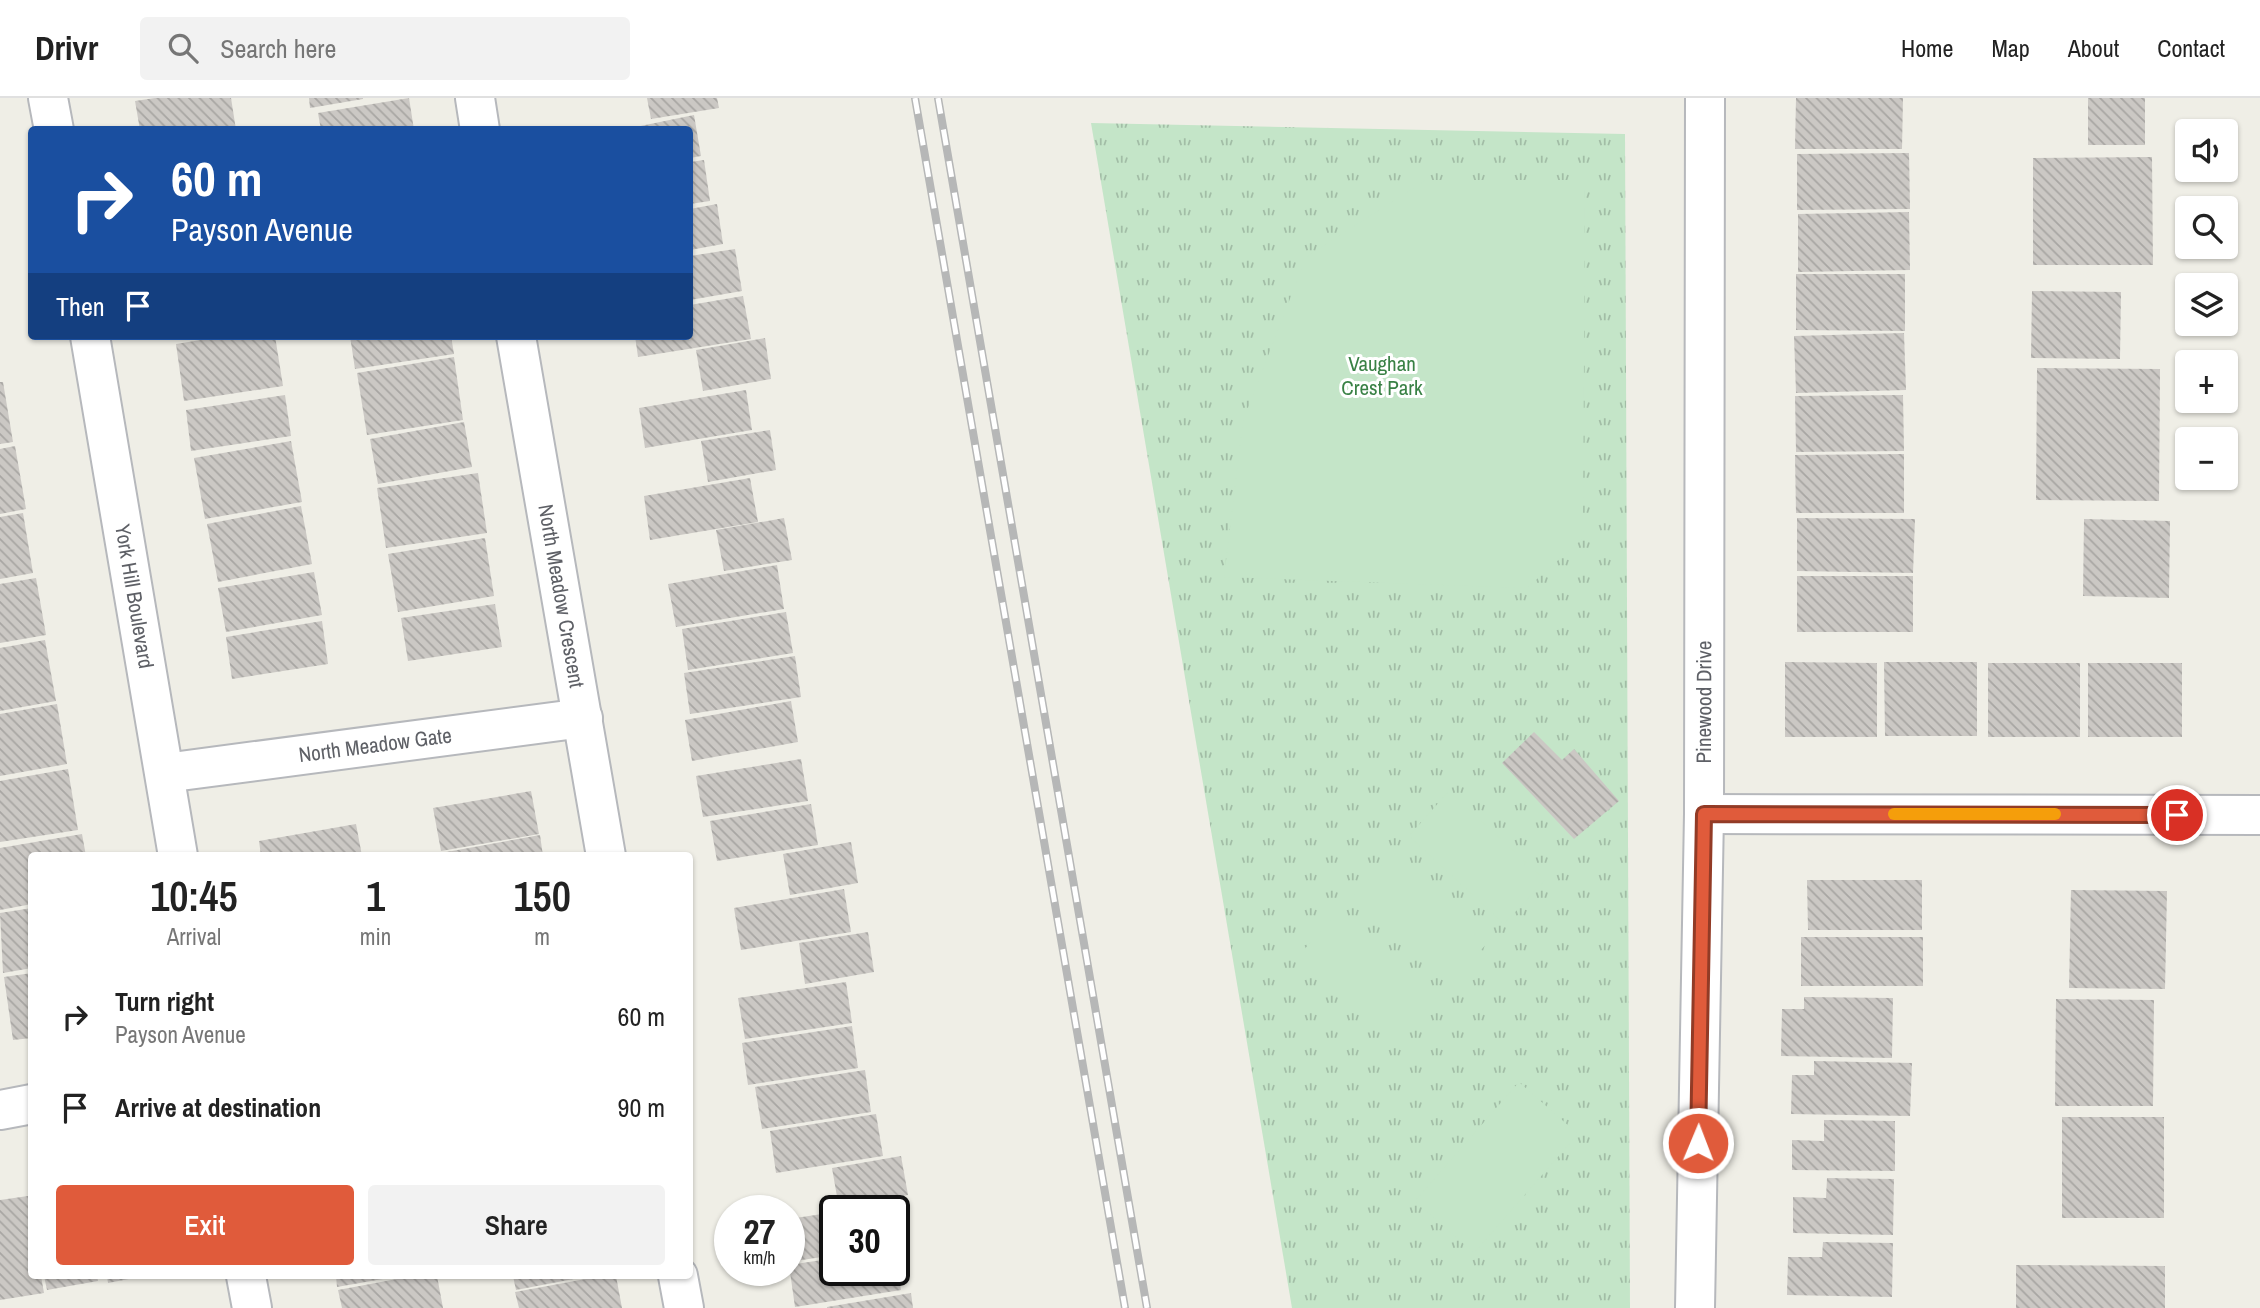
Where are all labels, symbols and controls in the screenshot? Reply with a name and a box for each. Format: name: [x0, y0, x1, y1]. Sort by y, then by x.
search box: [140, 17, 630, 80]
text: Drivr: [35, 26, 98, 70]
icon: search: [164, 29, 202, 67]
text: Search here: [220, 31, 336, 66]
text: Home: [1901, 32, 1953, 64]
text: Map: [1991, 32, 2030, 64]
text: About: [2068, 32, 2119, 64]
text: Contact: [2157, 32, 2225, 64]
map controls: [2175, 119, 2238, 490]
button: sound: [2175, 119, 2238, 182]
text: 60 m: [171, 145, 263, 211]
icon: right: [56, 154, 147, 245]
button: search: [2175, 196, 2238, 259]
text: Payson Avenue: [171, 208, 353, 251]
button: layers: [2175, 273, 2238, 336]
icon: arrive: [119, 287, 157, 325]
text: Then: [56, 289, 105, 324]
park label: Vaughan Crest Park: [1341, 349, 1423, 402]
button: +: [2175, 350, 2238, 413]
button: −: [2175, 427, 2238, 490]
street label: North Meadow Crescent: [531, 502, 592, 690]
street label: York Hill Boulevard: [108, 522, 161, 671]
street label: Pinewood Drive: [1689, 641, 1718, 763]
street label: North Meadow Gate: [297, 720, 453, 769]
pin: [2147, 785, 2207, 845]
icon: arrive: [2158, 796, 2196, 834]
text: 10:45: [150, 868, 238, 924]
text: 1: [366, 868, 385, 924]
text: 150: [513, 868, 571, 924]
text: Arrival: [167, 921, 221, 952]
text: min: [360, 921, 391, 952]
text: m: [534, 921, 550, 952]
text: Turn right: [115, 984, 214, 1019]
icon: right: [56, 998, 94, 1036]
text: 60 m: [618, 999, 665, 1034]
text: Payson Avenue: [115, 1019, 246, 1050]
icon: arrive: [56, 1089, 94, 1127]
text: Arrive at destination: [115, 1090, 321, 1125]
text: 90 m: [618, 1090, 665, 1125]
position arrow: [1661, 1106, 1735, 1180]
button: Exit: [56, 1185, 354, 1265]
button: Share: [368, 1185, 665, 1265]
speed limit sign: 30: [819, 1195, 910, 1286]
text: 27: [744, 1208, 775, 1255]
text: km/h: [744, 1245, 776, 1270]

